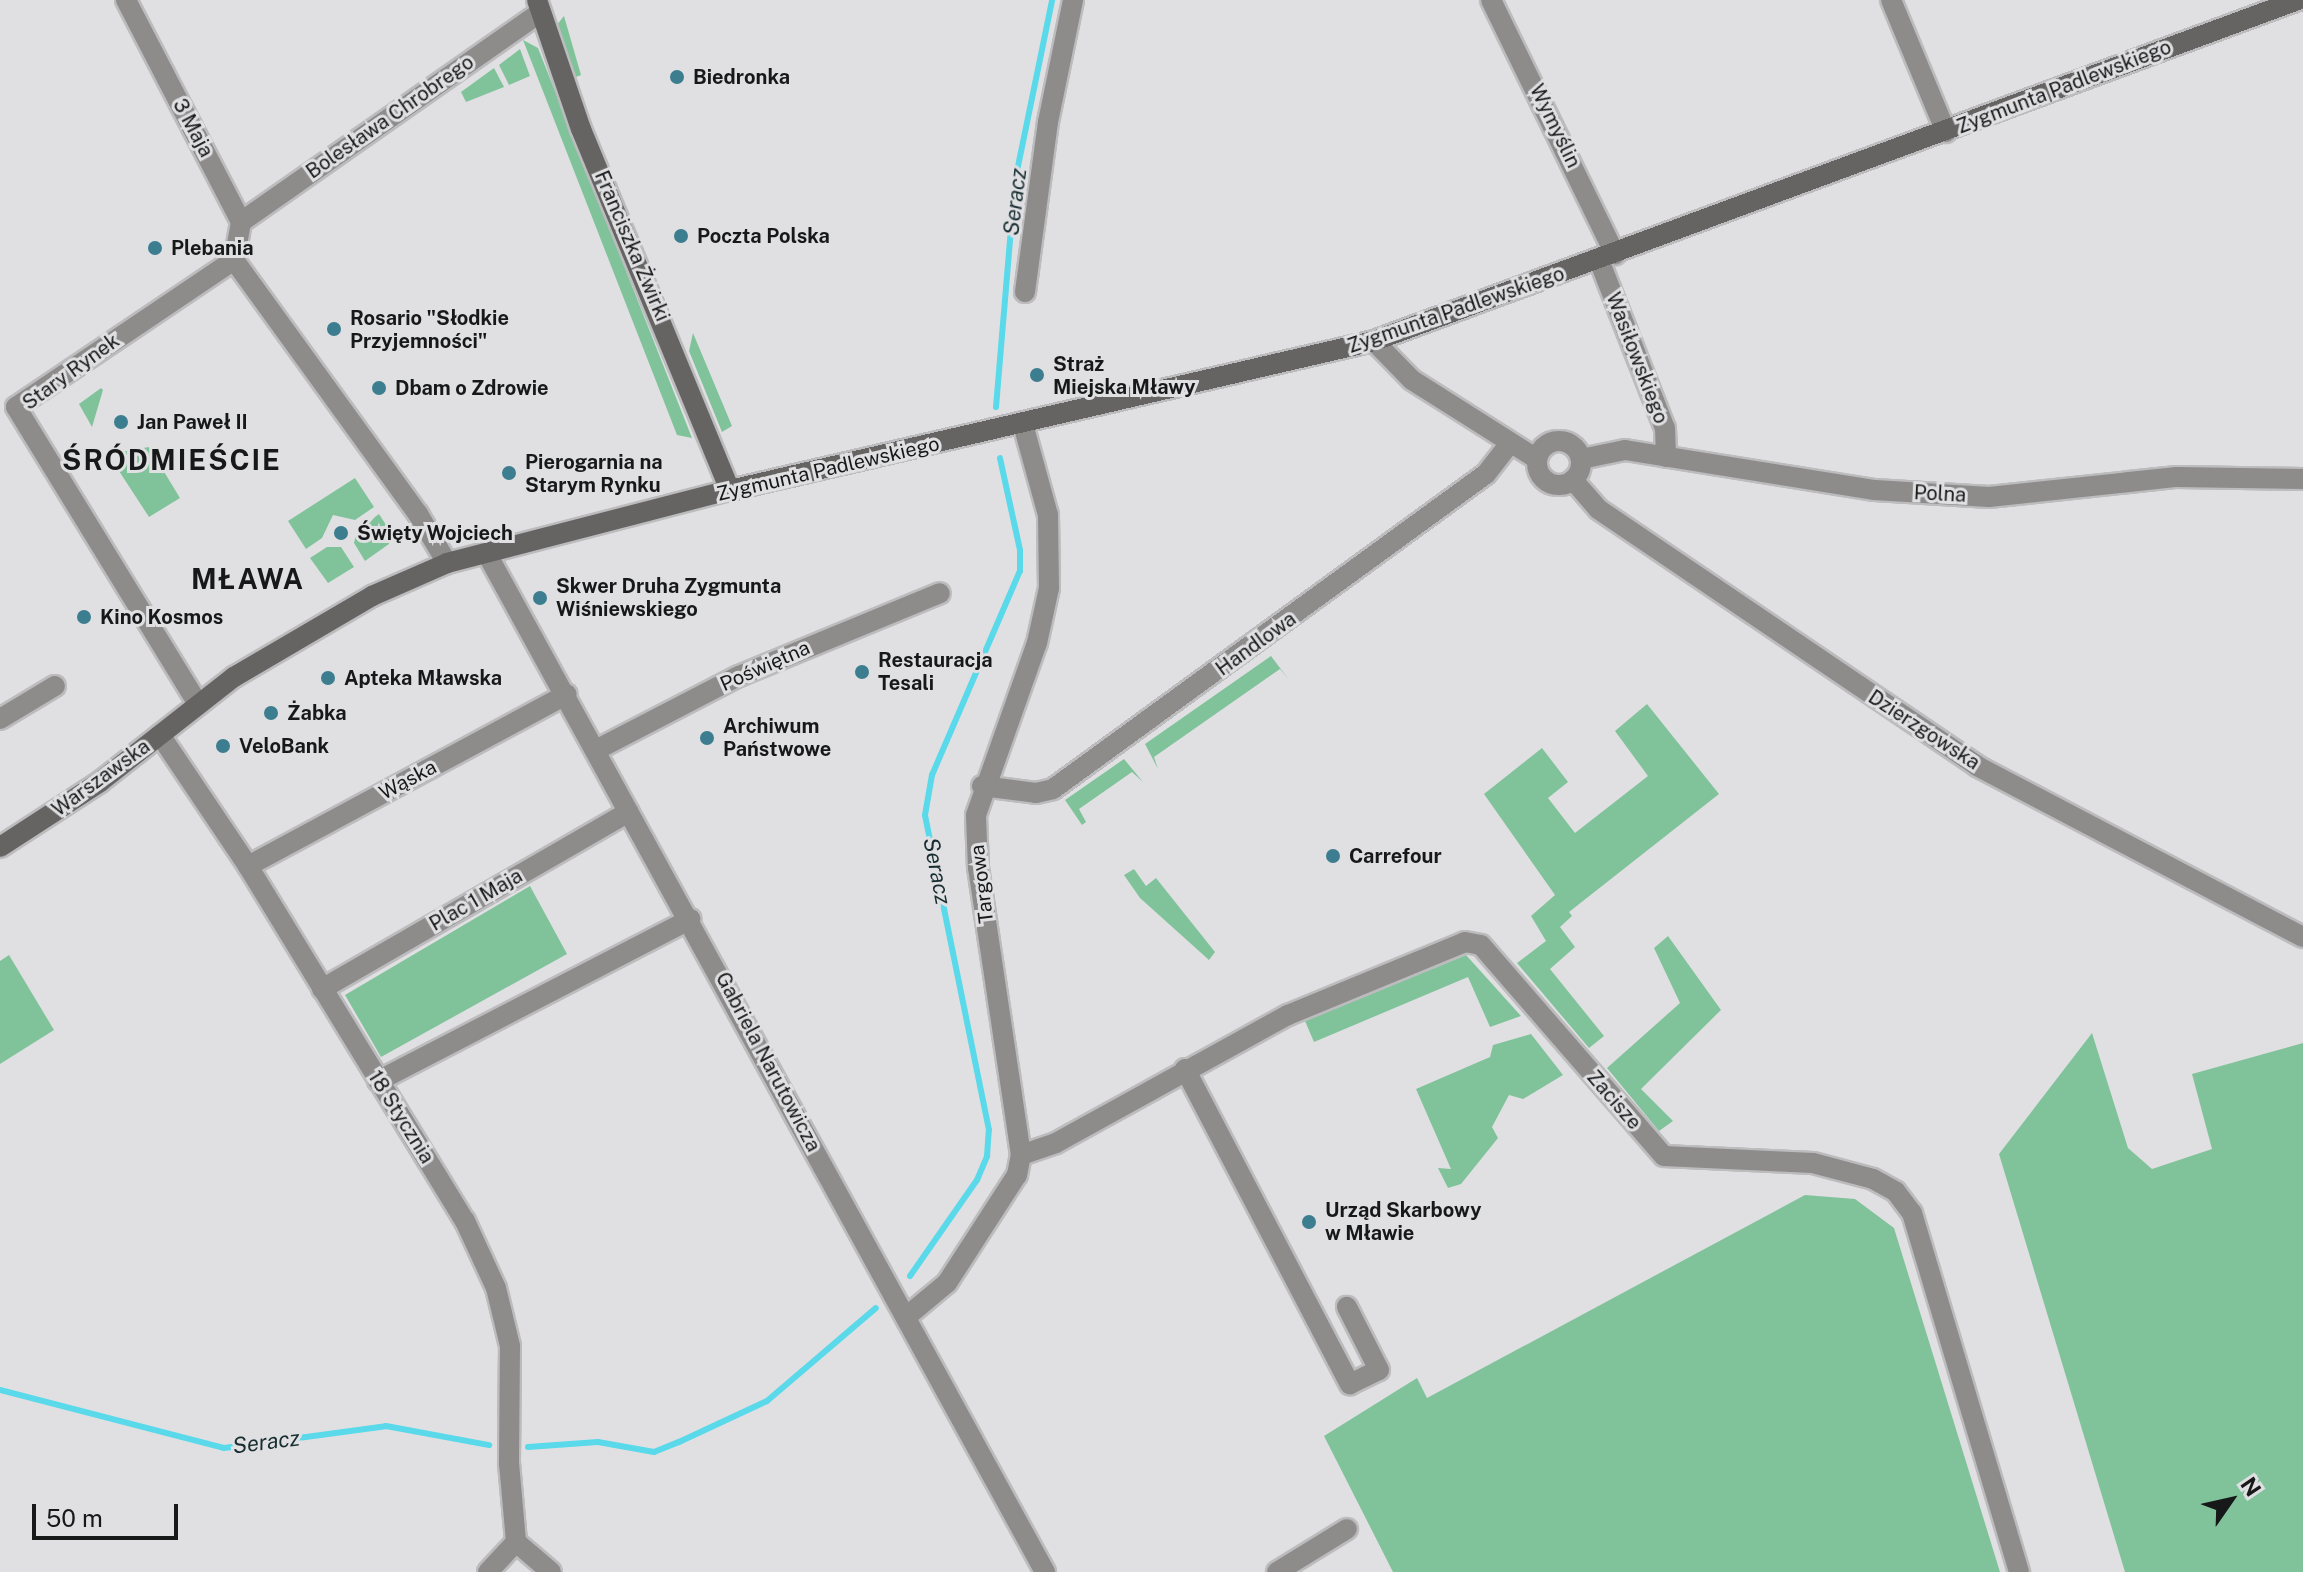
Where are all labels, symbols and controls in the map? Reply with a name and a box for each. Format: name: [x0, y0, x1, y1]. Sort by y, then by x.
street label: Zygmunta Padlewskiego: [1953, 35, 2175, 139]
street label: Bolesława Chrobrego: [302, 50, 478, 184]
place label: Biedronka: [693, 65, 790, 89]
marker: Biedronka: [668, 68, 686, 86]
street label: Wymyślin: [1525, 80, 1585, 172]
street label: 3 Maja: [168, 95, 218, 161]
street label: Franciszka Żwirki: [589, 167, 675, 325]
water label: Seracz: [998, 167, 1032, 237]
place label: Poczta Polska: [697, 224, 830, 248]
marker: Poczta Polska: [672, 227, 690, 245]
place label: Plebania: [171, 236, 254, 260]
marker: Plebania: [146, 239, 164, 257]
street label: Zygmunta Padlewskiego: [1344, 262, 1568, 358]
street label: Wasiłowskiego: [1601, 289, 1673, 427]
place label: Rosario "Słodkie Przyjemności": [350, 306, 509, 353]
marker: Rosario "Słodkie Przyjemności": [325, 320, 343, 338]
street label: Stary Rynek: [18, 329, 124, 415]
place label: Straż Miejska Mławy: [1053, 352, 1196, 399]
marker: Straż Miejska Mławy: [1028, 366, 1046, 384]
place label: Dbam o Zdrowie: [395, 376, 549, 400]
marker: Dbam o Zdrowie: [370, 379, 388, 397]
place label: Jan Paweł II: [137, 410, 248, 434]
marker: Jan Paweł II: [112, 413, 130, 431]
street label: Zygmunta Padlewskiego: [714, 432, 942, 506]
district label: ŚRÓDMIEŚCIE: [62, 443, 282, 477]
place label: Pierogarnia na Starym Rynku: [525, 450, 663, 497]
marker: Pierogarnia na Starym Rynku: [500, 464, 518, 482]
street label: Polna: [1913, 481, 1967, 507]
place label: Święty Wojciech: [357, 521, 513, 545]
marker: Święty Wojciech: [332, 524, 350, 542]
district label: MŁAWA: [191, 562, 305, 596]
place label: Skwer Druha Zygmunta Wiśniewskiego: [556, 574, 781, 621]
marker: Skwer Druha Zygmunta Wiśniewskiego: [531, 589, 549, 607]
place label: Kino Kosmos: [100, 605, 223, 629]
street label: Handlowa: [1211, 607, 1301, 681]
marker: Kino Kosmos: [75, 608, 93, 626]
street label: Poświętna: [716, 636, 814, 696]
place label: Restauracja Tesali: [878, 648, 993, 695]
marker: Restauracja Tesali: [853, 663, 871, 681]
place label: Apteka Mławska: [344, 666, 502, 690]
marker: Apteka Mławska: [319, 669, 337, 687]
street label: Dzierzgowska: [1864, 685, 1984, 775]
place label: Żabka: [287, 701, 347, 725]
marker: Żabka: [262, 704, 280, 722]
place label: Archiwum Państwowe: [723, 714, 831, 761]
marker: Archiwum Państwowe: [698, 729, 716, 747]
street label: Warszawska: [47, 734, 155, 822]
place label: VeloBank: [239, 734, 329, 758]
marker: VeloBank: [214, 737, 232, 755]
street label: Wąska: [375, 755, 441, 805]
water label: Seracz: [918, 835, 956, 907]
street label: Targowa: [965, 843, 999, 925]
place label: Carrefour: [1349, 844, 1442, 868]
marker: Carrefour: [1324, 847, 1342, 865]
street label: Plac 1 Maja: [425, 864, 527, 936]
street label: Gabriela Narutowicza: [711, 968, 825, 1156]
street label: 18 Stycznia: [363, 1066, 439, 1168]
street label: Zacisze: [1582, 1066, 1646, 1134]
place label: Urząd Skarbowy w Mławie: [1325, 1198, 1481, 1245]
marker: Urząd Skarbowy w Mławie: [1300, 1213, 1318, 1231]
water label: Seracz: [231, 1425, 301, 1459]
north arrow: [2191, 1460, 2271, 1540]
text: N: [2235, 1472, 2266, 1501]
scale bar: [36, 1488, 182, 1538]
text: 50 m: [46, 1504, 103, 1532]

